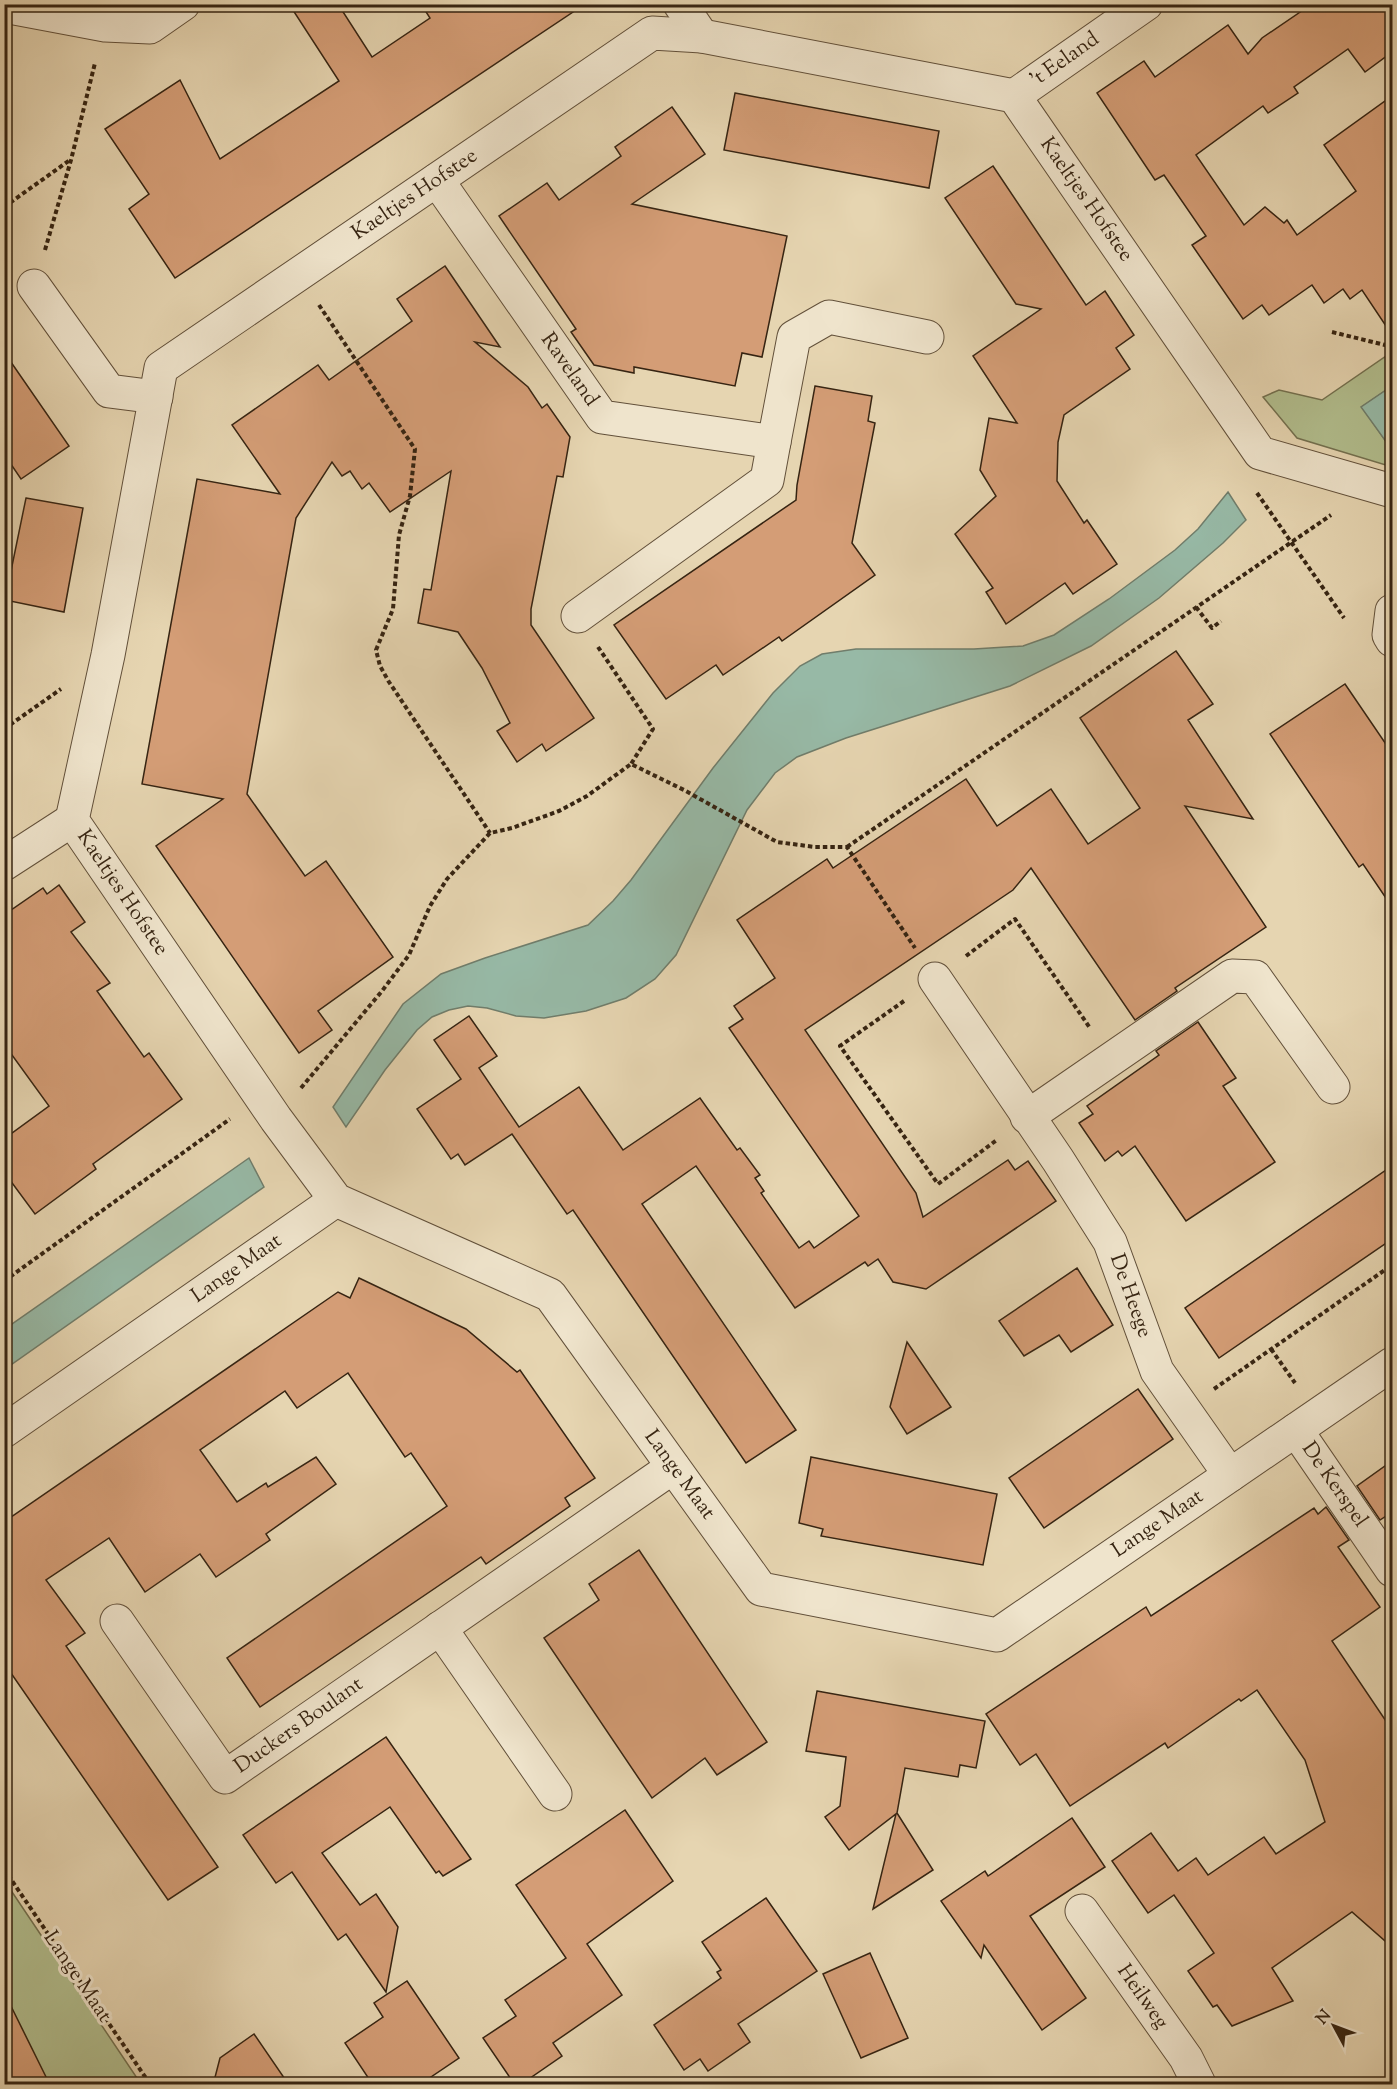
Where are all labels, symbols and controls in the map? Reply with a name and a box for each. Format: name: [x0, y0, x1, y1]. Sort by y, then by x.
street label: 't Eeland: [1024, 25, 1106, 95]
street label: Kaeltjes Hofstee: [1032, 132, 1140, 268]
street label: Kaeltjes Hofstee: [346, 142, 484, 248]
street label: Raveland: [533, 327, 605, 413]
street label: Kaeltjes Hofstee: [69, 824, 175, 962]
street label: Lange Maat: [186, 1227, 288, 1311]
street label: De Heege: [1101, 1250, 1159, 1342]
street label: Lange Maat: [636, 1424, 722, 1526]
street label: De Kerspel: [1294, 1436, 1375, 1534]
street label: Lange Maat: [1106, 1482, 1210, 1566]
street label: Duckers Boulant: [228, 1670, 370, 1782]
street label: Lange Maat: [35, 1925, 119, 2029]
street label: Heilweg: [1109, 1958, 1175, 2036]
north arrow: [1304, 1996, 1364, 2056]
text: N: [1312, 2005, 1338, 2030]

